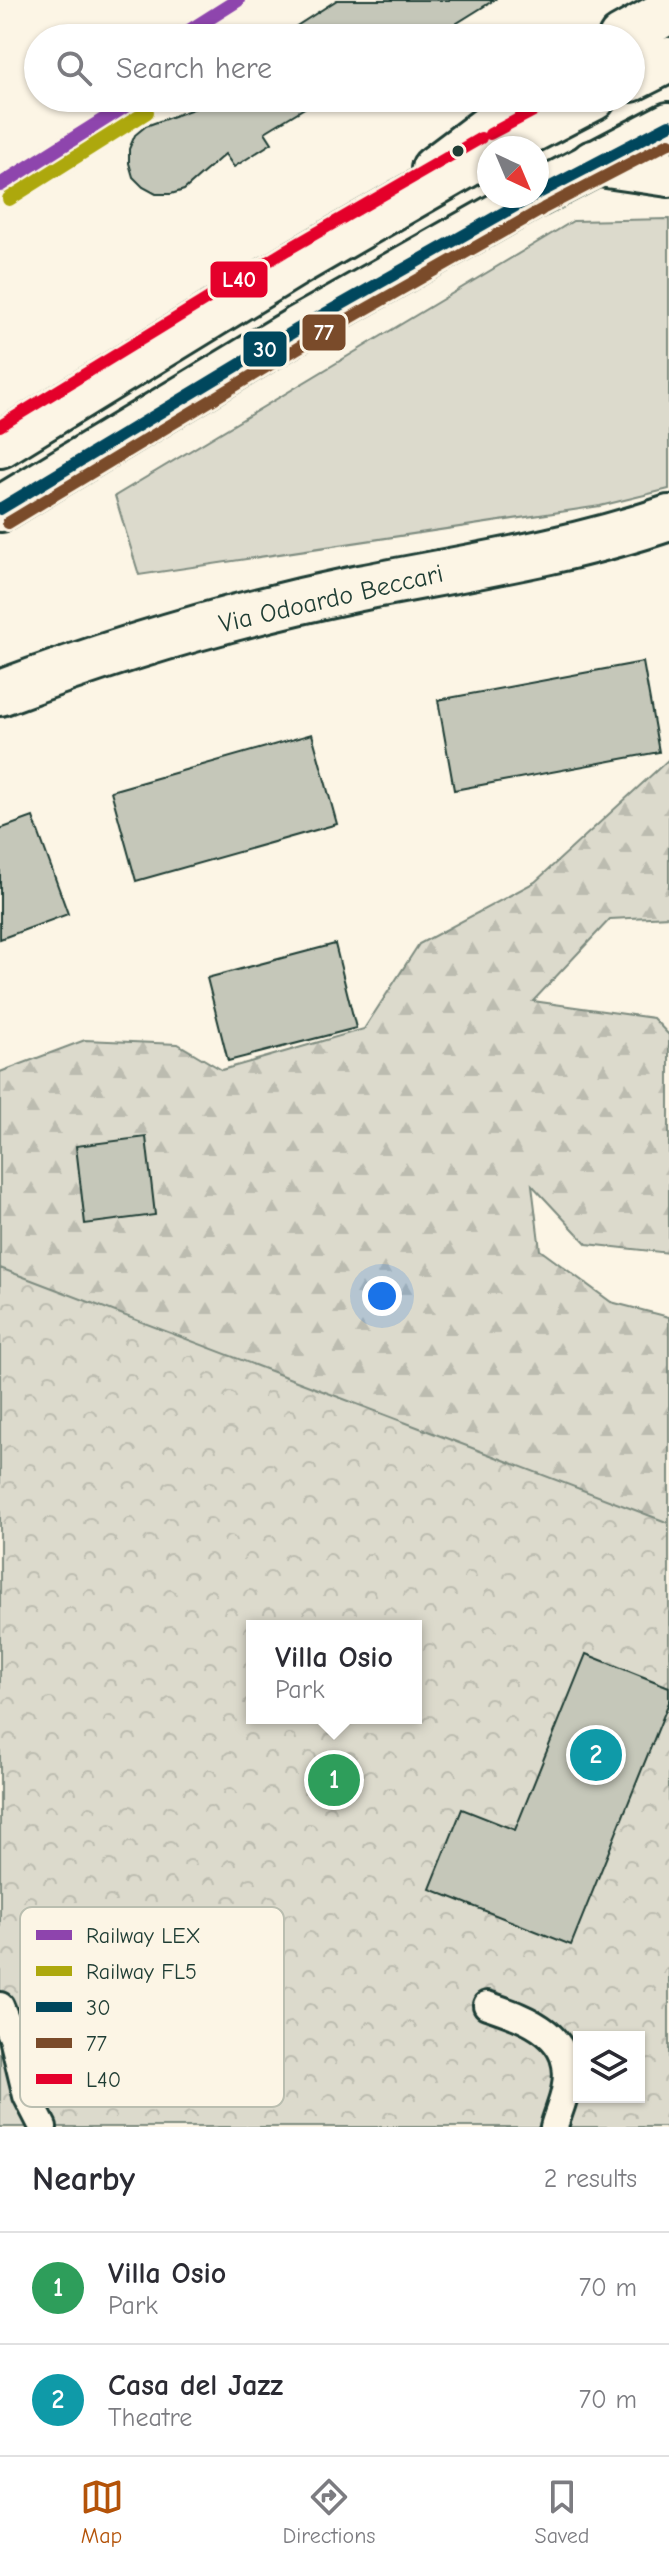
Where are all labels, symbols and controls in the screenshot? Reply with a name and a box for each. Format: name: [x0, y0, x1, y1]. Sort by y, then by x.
search box: [24, 24, 645, 112]
icon: search: [52, 46, 96, 90]
text: Search here: [116, 51, 272, 86]
north arrow: [477, 136, 549, 208]
unlabelled marker: [450, 143, 466, 159]
line badge: L40: [209, 260, 269, 299]
text: L40: [222, 267, 256, 293]
line badge: 77: [301, 313, 347, 352]
text: 77: [314, 320, 334, 346]
line badge: 30: [242, 330, 288, 368]
text: 30: [253, 337, 277, 363]
street label: Via Odoardo Beccari: [216, 559, 446, 639]
your location: [362, 1276, 402, 1316]
popup: [246, 1620, 422, 1724]
text: Villa Osio: [275, 1640, 393, 1675]
text: Park: [275, 1675, 325, 1705]
pin: 2: [570, 1725, 622, 1785]
pin: 1: [308, 1750, 360, 1810]
legend: [20, 1907, 284, 2107]
text: Railway LEX: [86, 1923, 201, 1949]
text: Railway FL5: [86, 1959, 197, 1985]
text: 30: [86, 1995, 111, 2021]
text: 77: [86, 2031, 107, 2057]
map controls: [573, 2031, 645, 2103]
button: layers: [573, 2031, 645, 2103]
text: L40: [86, 2067, 121, 2093]
text: Nearby: [32, 2159, 135, 2199]
text: 2 results: [544, 2164, 637, 2194]
text: Villa Osio: [108, 2256, 226, 2291]
text: 1: [53, 2273, 63, 2303]
text: 70 m: [579, 2273, 637, 2303]
text: Park: [108, 2291, 158, 2321]
text: Casa del Jazz: [108, 2368, 283, 2403]
text: 2: [52, 2385, 64, 2415]
text: 70 m: [579, 2385, 637, 2415]
text: Theatre: [108, 2403, 192, 2433]
tab: Map: [80, 2475, 124, 2549]
tab: Directions: [283, 2475, 376, 2549]
tab: Saved: [535, 2475, 589, 2549]

